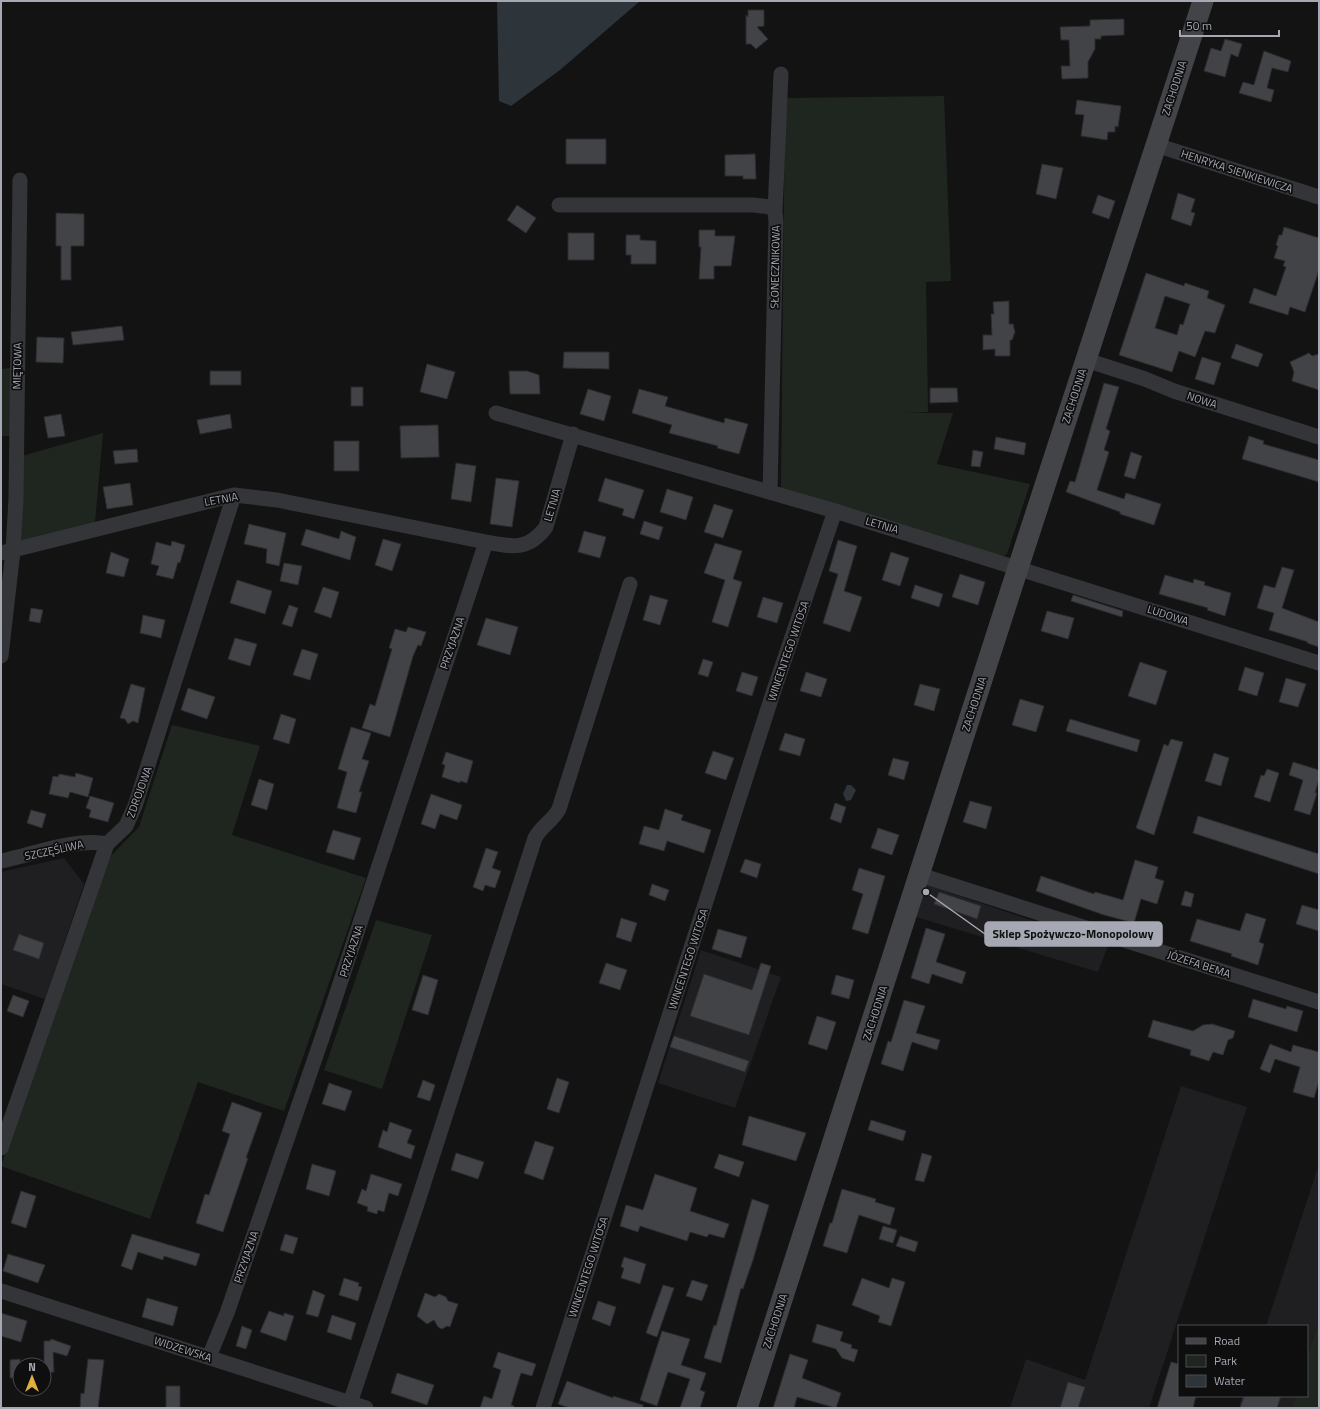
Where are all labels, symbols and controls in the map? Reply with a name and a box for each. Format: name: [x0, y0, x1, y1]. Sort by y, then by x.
scale bar: [1180, 12, 1279, 38]
text: 50 m: [1186, 16, 1212, 35]
street label: ZACHODNIA: [1158, 58, 1191, 117]
street label: HENRYKA SIENKIEWICZA: [1179, 145, 1295, 197]
street label: SŁONECZNIKOWA: [766, 225, 784, 309]
street label: MIĘTOWA: [9, 342, 25, 390]
street label: ZACHODNIA: [1058, 366, 1091, 425]
street label: NOWA: [1185, 388, 1219, 412]
street label: LETNIA: [539, 486, 565, 524]
street label: LETNIA: [203, 488, 239, 510]
street label: LETNIA: [863, 512, 901, 538]
street label: WINCENTEGO WITOSA: [763, 598, 813, 703]
street label: LUDOWA: [1145, 601, 1191, 629]
street label: PRZYJAZNA: [436, 614, 469, 671]
street label: ZACHODNIA: [958, 674, 991, 733]
street label: ZDROJOWA: [122, 764, 156, 820]
street label: SZCZĘŚLIWA: [23, 836, 85, 864]
street label: WINCENTEGO WITOSA: [664, 906, 712, 1012]
street label: PRZYJAZNA: [335, 922, 367, 979]
callout: Sklep Spożywczo-Monopolowy: [985, 922, 1162, 946]
text: Sklep Spożywczo-Monopolowy: [993, 924, 1153, 943]
street label: JÓZEFA BEMA: [1165, 946, 1233, 982]
street label: ZACHODNIA: [859, 983, 892, 1042]
street label: WINCENTEGO WITOSA: [564, 1214, 612, 1320]
street label: PRZYJAZNA: [230, 1228, 263, 1285]
street label: ZACHODNIA: [759, 1291, 792, 1350]
legend: [1178, 1325, 1308, 1397]
text: Road: [1214, 1331, 1240, 1350]
street label: WIDZEWSKA: [152, 1332, 214, 1366]
text: Park: [1214, 1351, 1237, 1370]
north arrow: [12, 1357, 52, 1397]
text: N: [28, 1359, 36, 1375]
text: Water: [1214, 1371, 1245, 1390]

